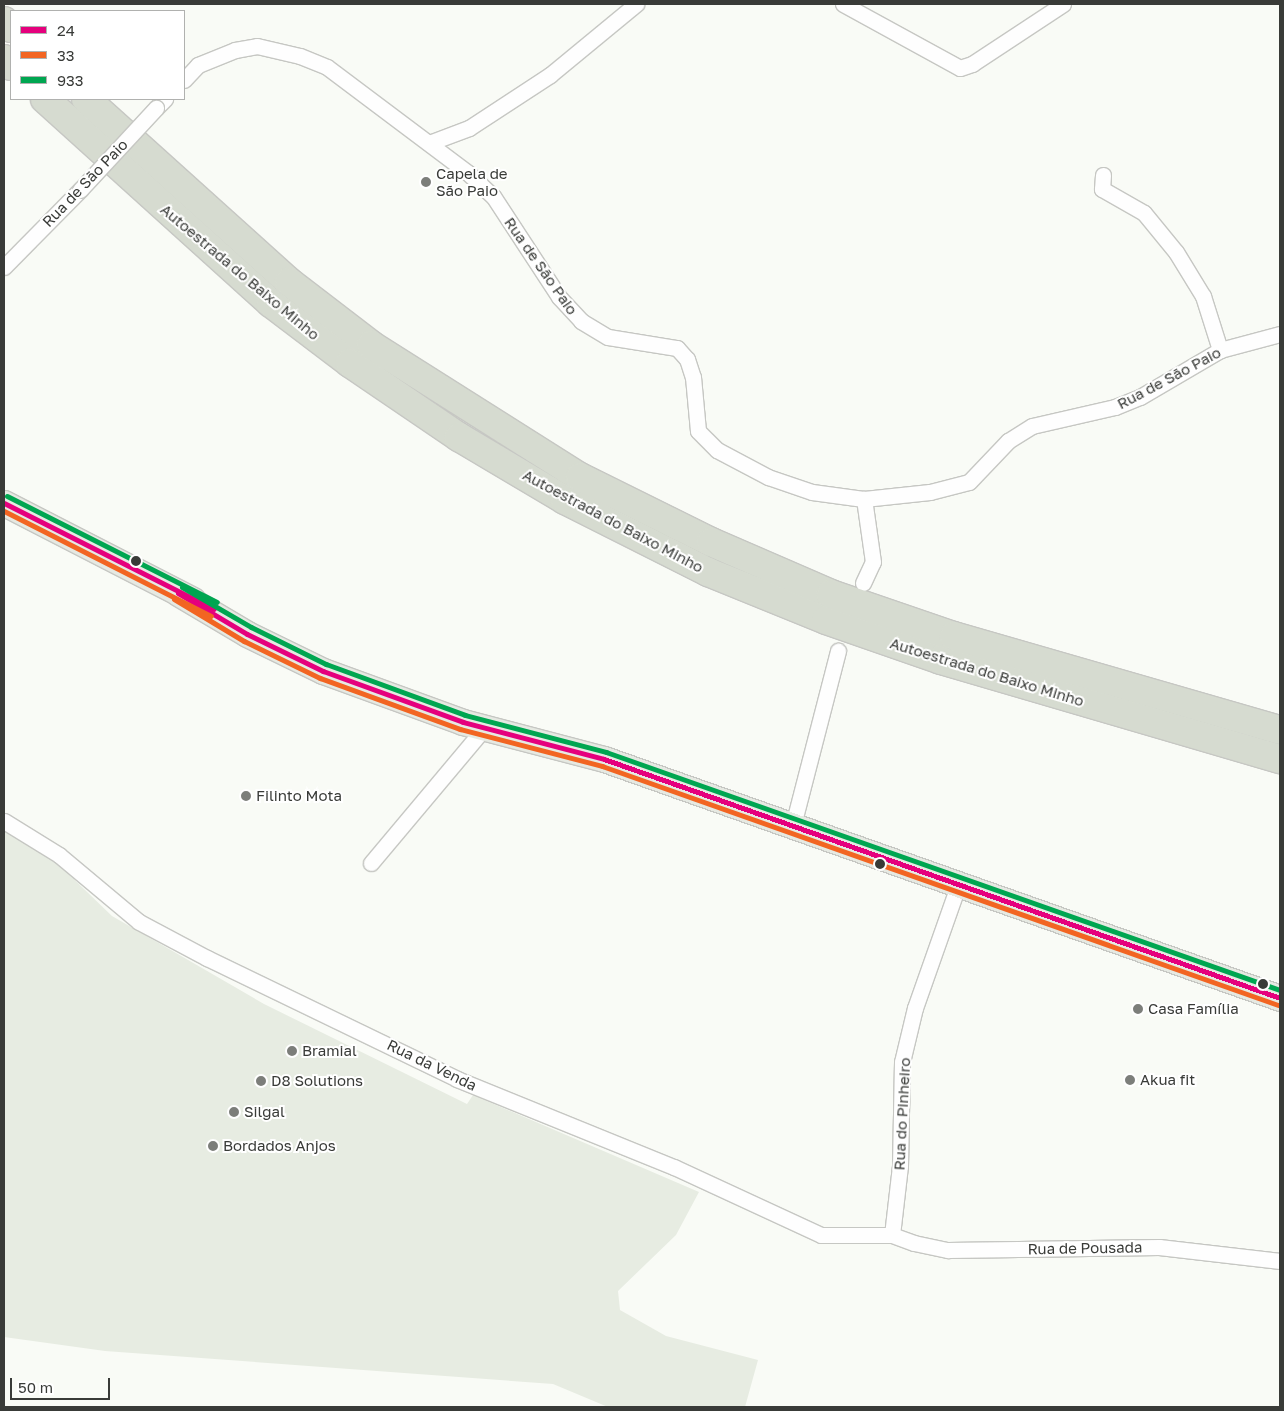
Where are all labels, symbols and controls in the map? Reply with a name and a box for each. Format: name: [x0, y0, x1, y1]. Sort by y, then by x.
legend: [10, 10, 185, 100]
text: 24: [57, 21, 75, 39]
text: 33: [57, 46, 75, 64]
text: 933: [57, 71, 84, 89]
street label: Rua de São Paio: [39, 135, 131, 231]
place label: Capela de São Paio: [436, 164, 508, 199]
marker: Capela de São Paio: [420, 176, 432, 188]
street label: Autoestrada do Baixo Minho: [157, 200, 323, 344]
street label: Rua de São Paio: [501, 214, 581, 318]
street label: Rua de São Paio: [1114, 343, 1224, 413]
street label: Autoestrada do Baixo Minho: [520, 466, 706, 576]
unlabelled marker: [131, 556, 141, 566]
street label: Autoestrada do Baixo Minho: [888, 634, 1086, 710]
place label: Filinto Mota: [256, 787, 342, 805]
marker: Filinto Mota: [240, 790, 252, 802]
unlabelled marker: [875, 859, 885, 869]
unlabelled marker: [1258, 979, 1268, 989]
place label: Casa Família: [1148, 1000, 1239, 1018]
marker: Casa Família: [1132, 1003, 1144, 1015]
street label: Rua da Venda: [384, 1036, 480, 1094]
place label: Bramial: [302, 1042, 357, 1060]
marker: Bramial: [286, 1045, 298, 1057]
street label: Rua do Pinheiro: [890, 1057, 914, 1171]
place label: Akua fit: [1140, 1071, 1195, 1089]
place label: D8 Solutions: [271, 1072, 363, 1090]
marker: Akua fit: [1124, 1074, 1136, 1086]
marker: D8 Solutions: [255, 1075, 267, 1087]
place label: Silgal: [244, 1103, 285, 1121]
marker: Silgal: [228, 1106, 240, 1118]
place label: Bordados Anjos: [223, 1137, 336, 1155]
marker: Bordados Anjos: [207, 1140, 219, 1152]
street label: Rua de Pousada: [1027, 1238, 1143, 1258]
scale bar: [12, 1368, 112, 1400]
text: 50 m: [18, 1378, 53, 1396]

